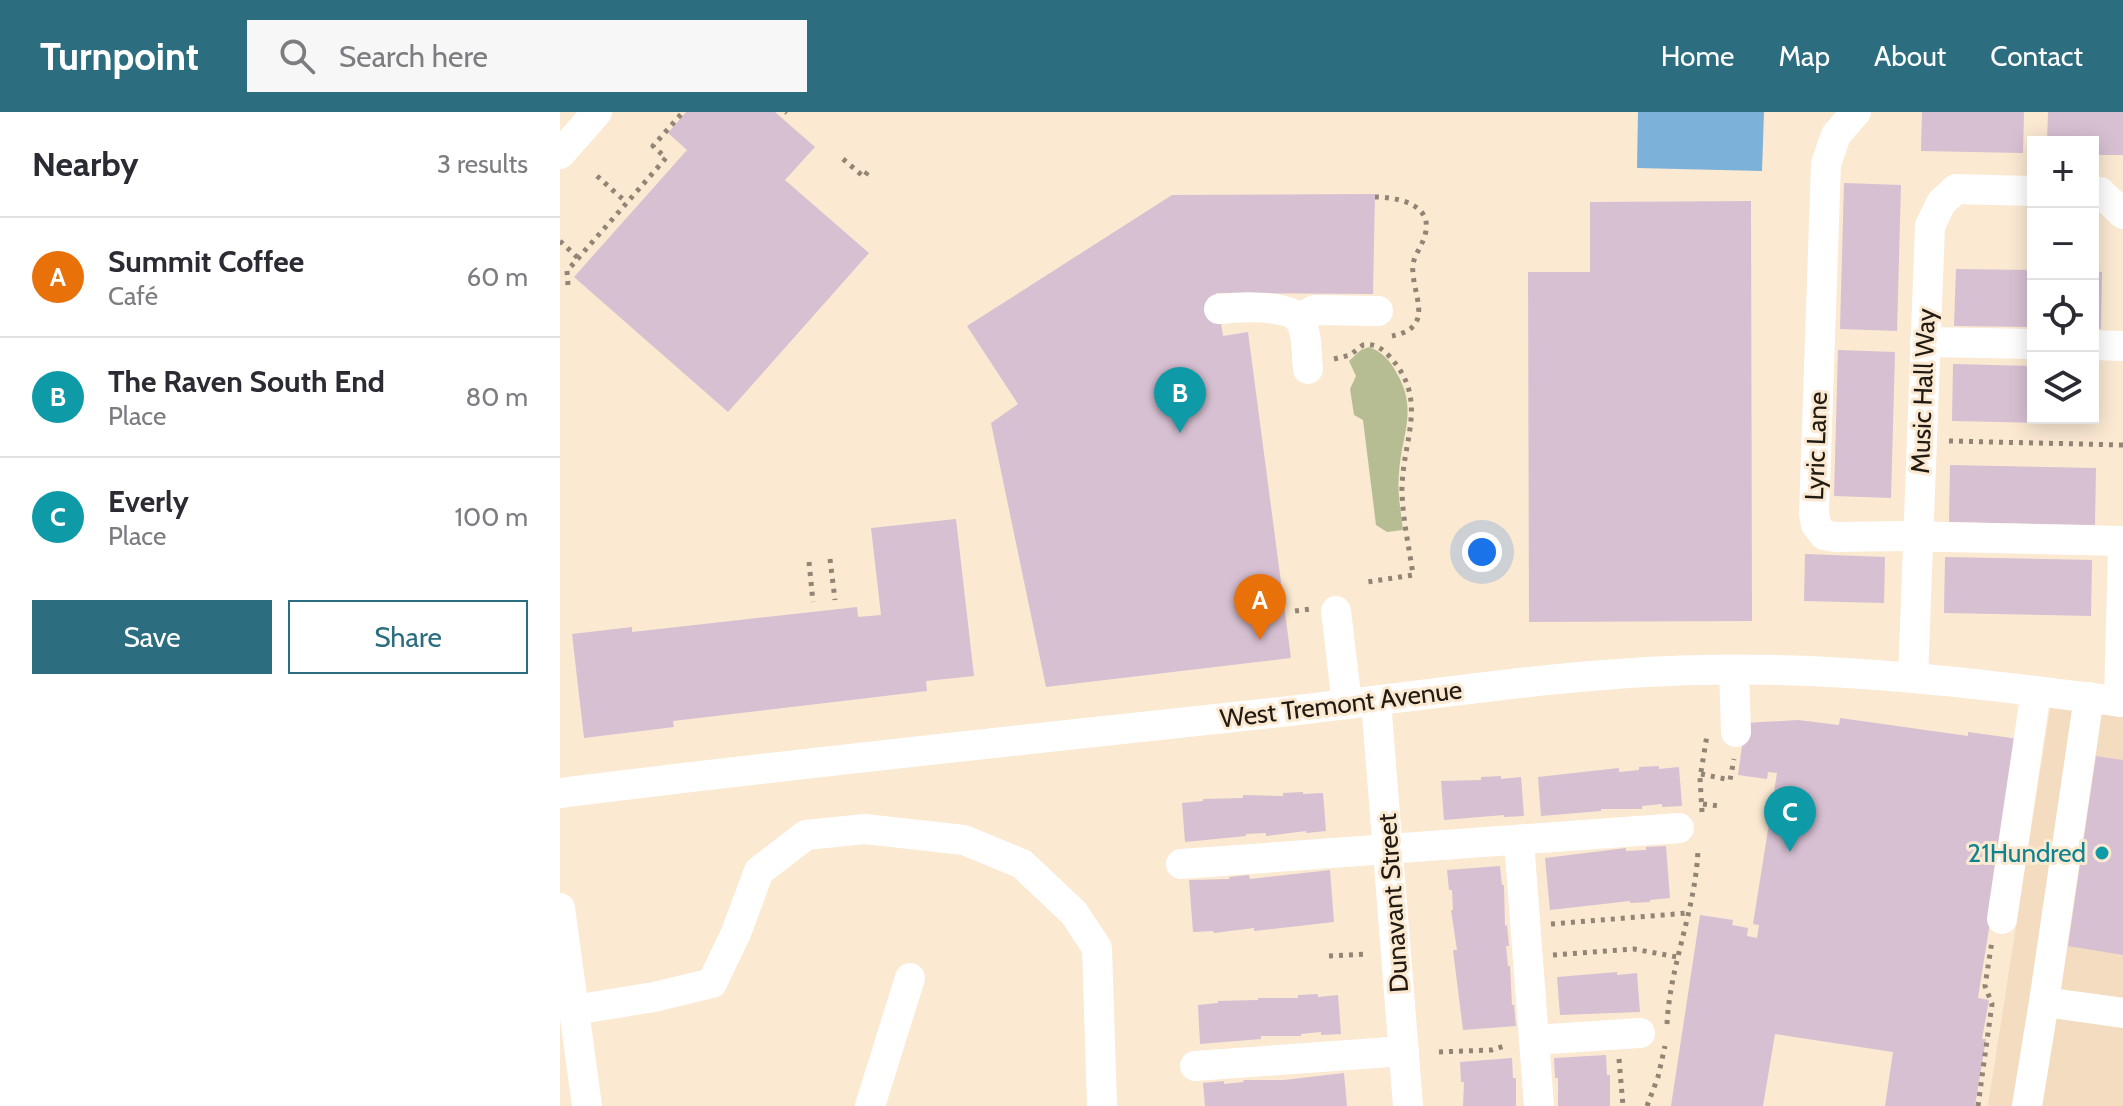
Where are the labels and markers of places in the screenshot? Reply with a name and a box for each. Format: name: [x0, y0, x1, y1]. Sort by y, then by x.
pin: B: [1154, 367, 1206, 433]
pin: A: [1234, 574, 1286, 640]
pin: C: [1764, 786, 1816, 852]
place label: 21Hundred: [1968, 837, 2086, 869]
marker: 21Hundred: [2093, 844, 2111, 862]

